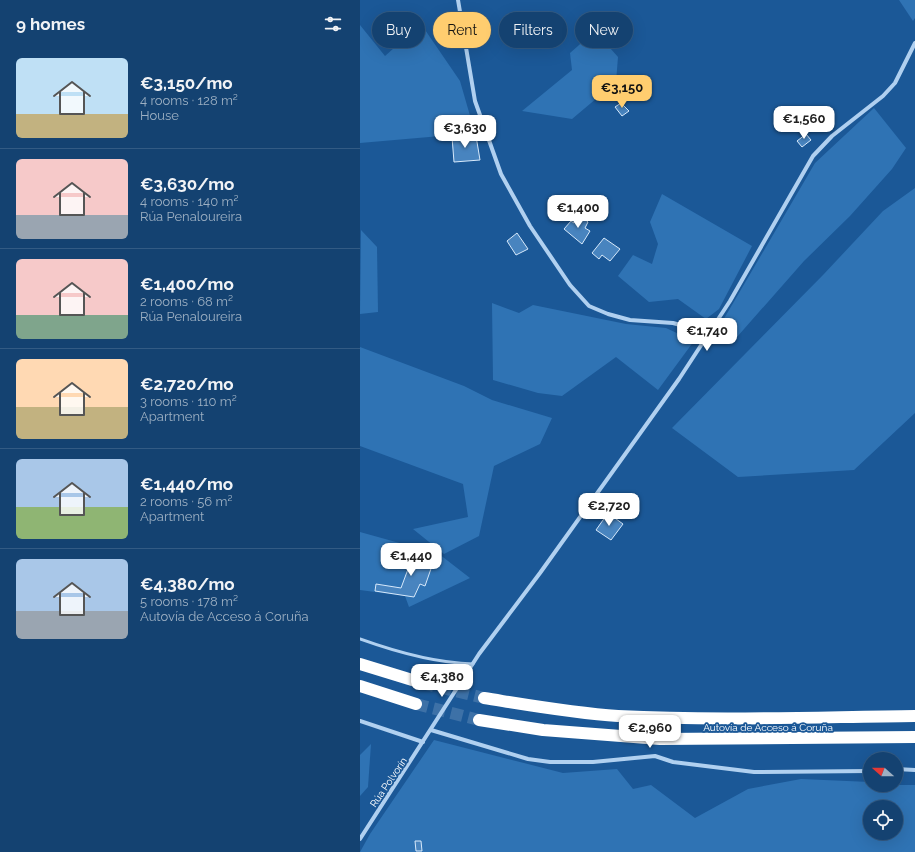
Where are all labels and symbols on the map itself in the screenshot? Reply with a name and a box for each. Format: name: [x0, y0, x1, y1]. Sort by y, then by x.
pin: €3,150: [589, 75, 655, 109]
pin: €1,560: [771, 106, 837, 140]
pin: €3,630: [432, 115, 498, 149]
pin: €1,400: [545, 195, 611, 229]
pin: €1,740: [674, 318, 740, 352]
pin: €2,720: [576, 493, 642, 527]
pin: €1,440: [378, 543, 444, 577]
pin: €4,380: [409, 664, 475, 698]
pin: €2,960: [617, 715, 683, 749]
street label: Autovía de Acceso á Coruña: [703, 722, 833, 733]
north arrow: [863, 752, 903, 792]
street label: Rúa Polvorín: [368, 755, 409, 809]

